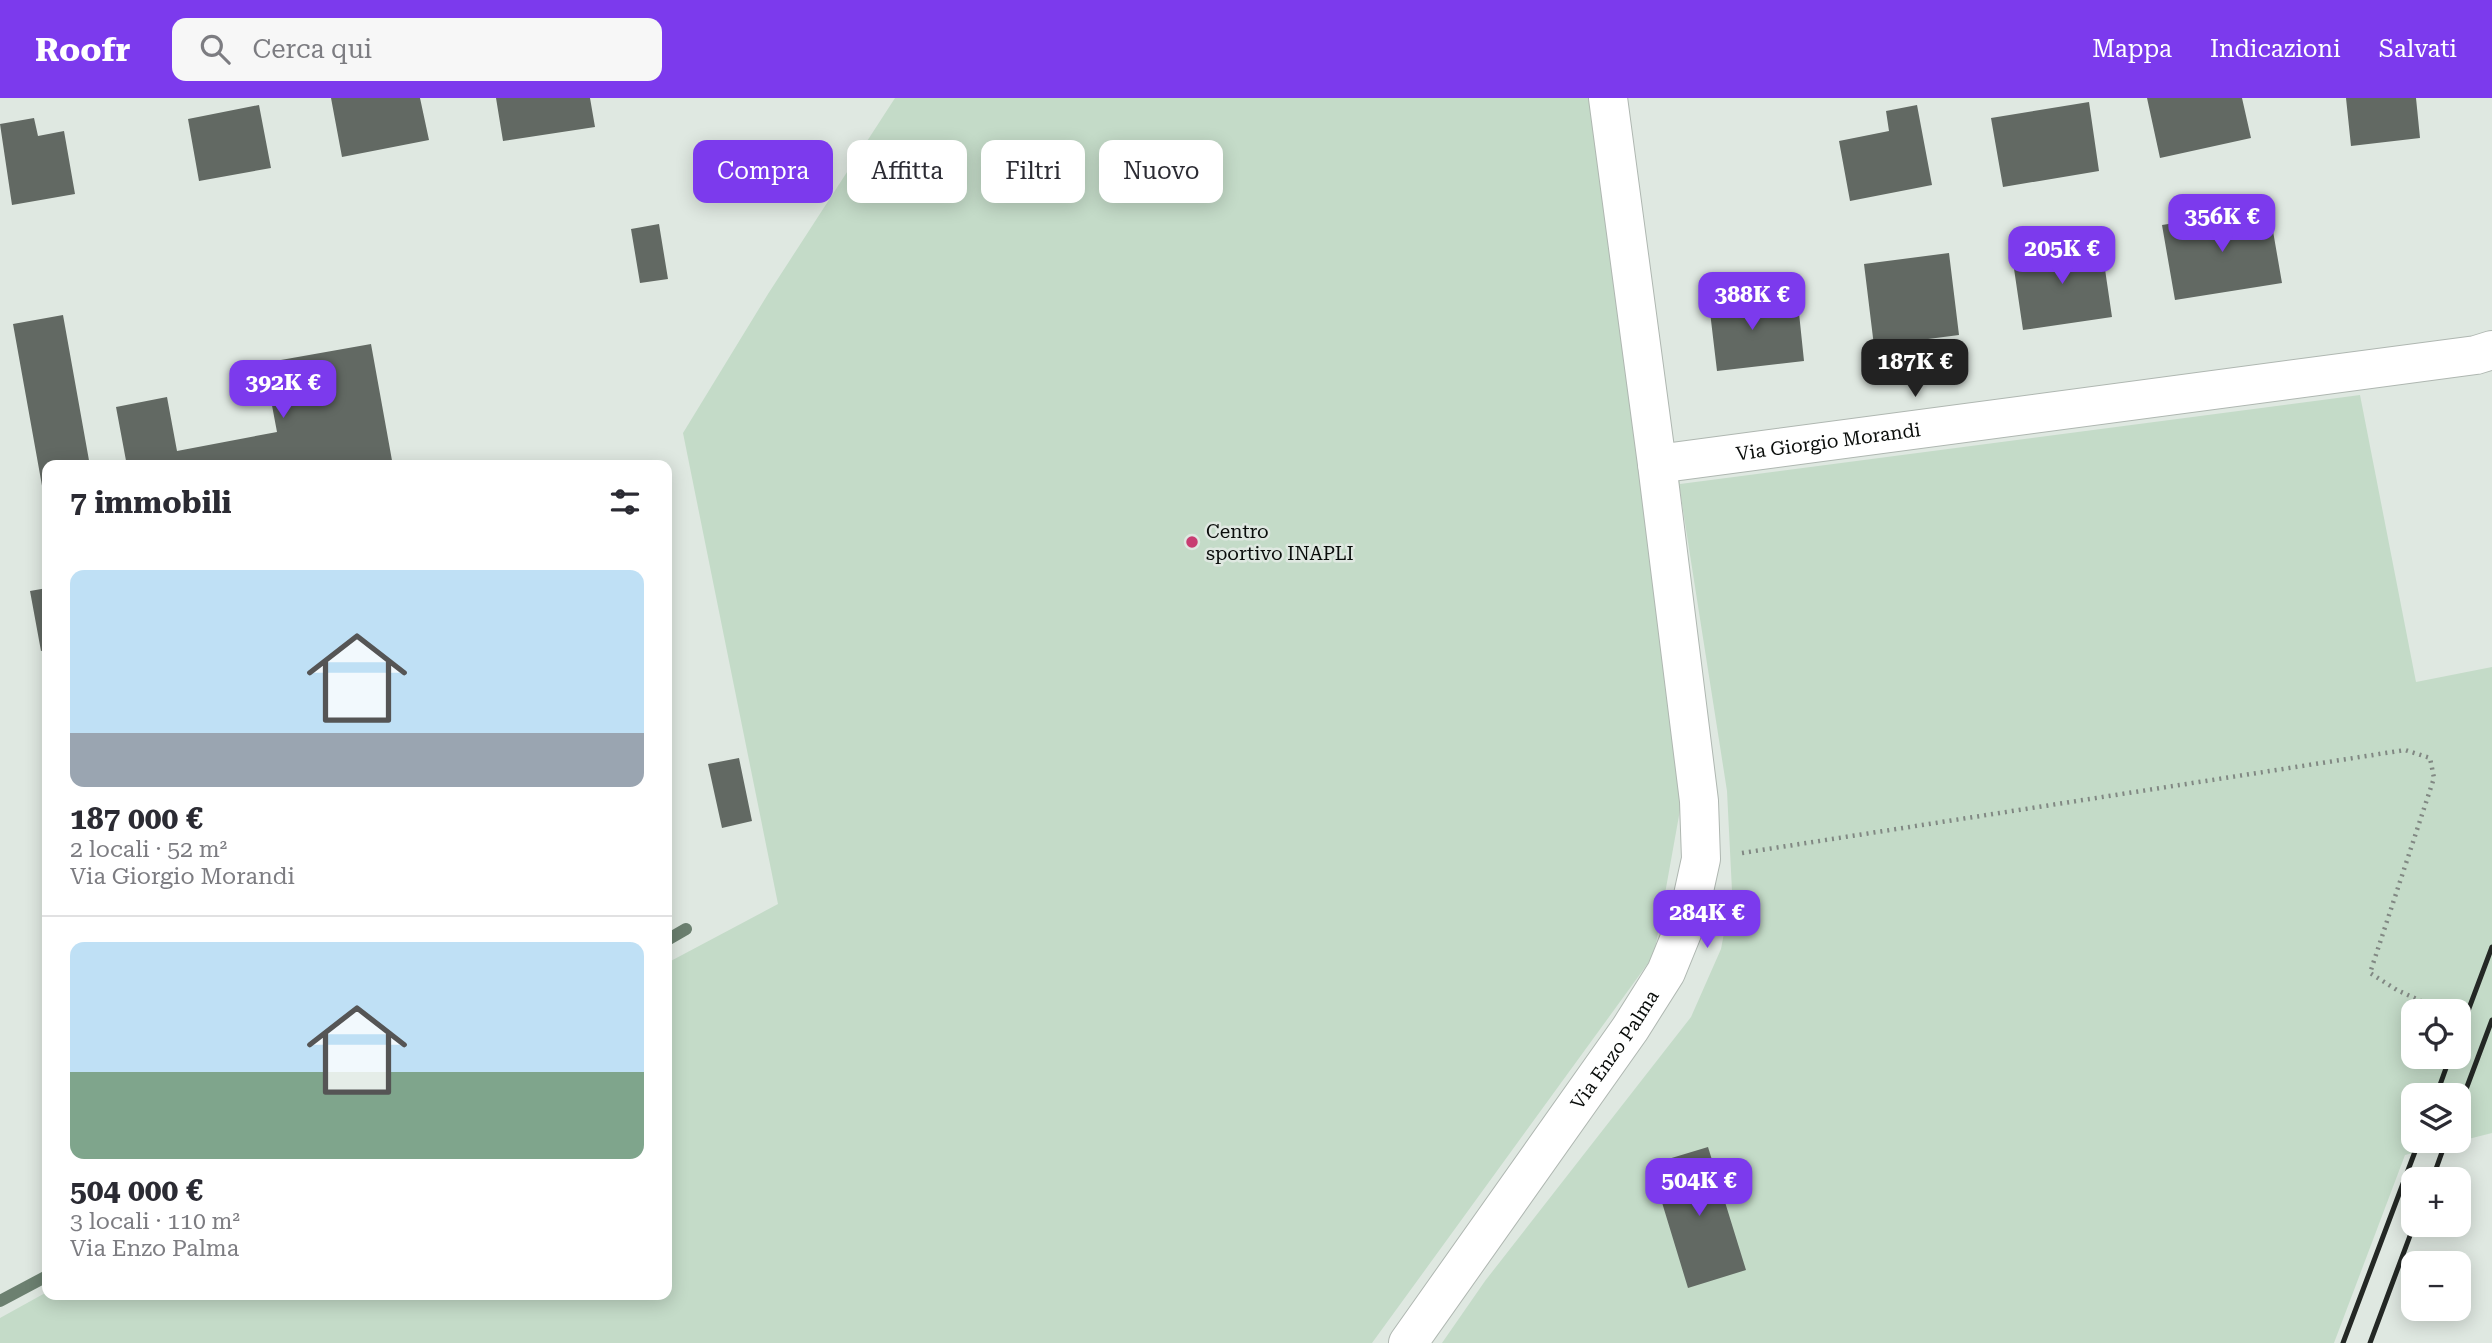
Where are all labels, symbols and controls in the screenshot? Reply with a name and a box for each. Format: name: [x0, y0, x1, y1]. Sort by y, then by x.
search box: [172, 18, 662, 81]
text: Roofr: [35, 30, 130, 69]
icon: search: [196, 30, 234, 68]
text: Cerca qui: [252, 34, 372, 64]
text: Mappa: [2092, 35, 2172, 63]
text: Indicazioni: [2210, 35, 2341, 63]
text: Salvati: [2379, 35, 2457, 63]
chip: Compra: [693, 140, 833, 203]
chip: Affitta: [847, 140, 967, 203]
chip: Filtri: [981, 140, 1085, 203]
chip: Nuovo: [1099, 140, 1223, 203]
pin: 356K €: [2165, 194, 2279, 254]
text: 356K €: [2184, 203, 2260, 230]
pin: 205K €: [2005, 226, 2119, 286]
text: 205K €: [2024, 235, 2100, 262]
pin: 388K €: [1695, 272, 1809, 332]
text: 388K €: [1714, 281, 1790, 308]
pin: 187K €: [1858, 340, 1972, 399]
text: 187K €: [1877, 348, 1953, 375]
pin: 392K €: [226, 360, 340, 420]
text: 392K €: [245, 369, 321, 396]
street label: Via Giorgio Morandi: [1735, 418, 1922, 465]
icon: filters: [606, 483, 644, 521]
text: 7 immobili: [70, 485, 231, 520]
place label: Centro sportivo INAPLI: [1206, 520, 1354, 565]
marker: Centro sportivo INAPLI: [1184, 534, 1200, 550]
icon: home: [294, 615, 420, 741]
text: 187 000 €: [70, 801, 203, 836]
text: 2 locali · 52 m²: [70, 836, 227, 863]
text: Via Giorgio Morandi: [70, 863, 295, 890]
pin: 284K €: [1650, 890, 1764, 950]
text: 284K €: [1669, 899, 1745, 926]
street label: Via Enzo Palma: [1566, 985, 1664, 1114]
icon: home: [294, 987, 420, 1113]
map controls: [2401, 999, 2471, 1321]
button: locate: [2401, 999, 2471, 1069]
button: layers: [2401, 1083, 2471, 1153]
pin: 504K €: [1642, 1158, 1756, 1218]
text: 504K €: [1661, 1167, 1737, 1194]
button: +: [2401, 1167, 2471, 1237]
text: 504 000 €: [70, 1173, 203, 1208]
text: 3 locali · 110 m²: [70, 1208, 240, 1235]
text: Via Enzo Palma: [70, 1235, 239, 1262]
button: −: [2401, 1251, 2471, 1321]

